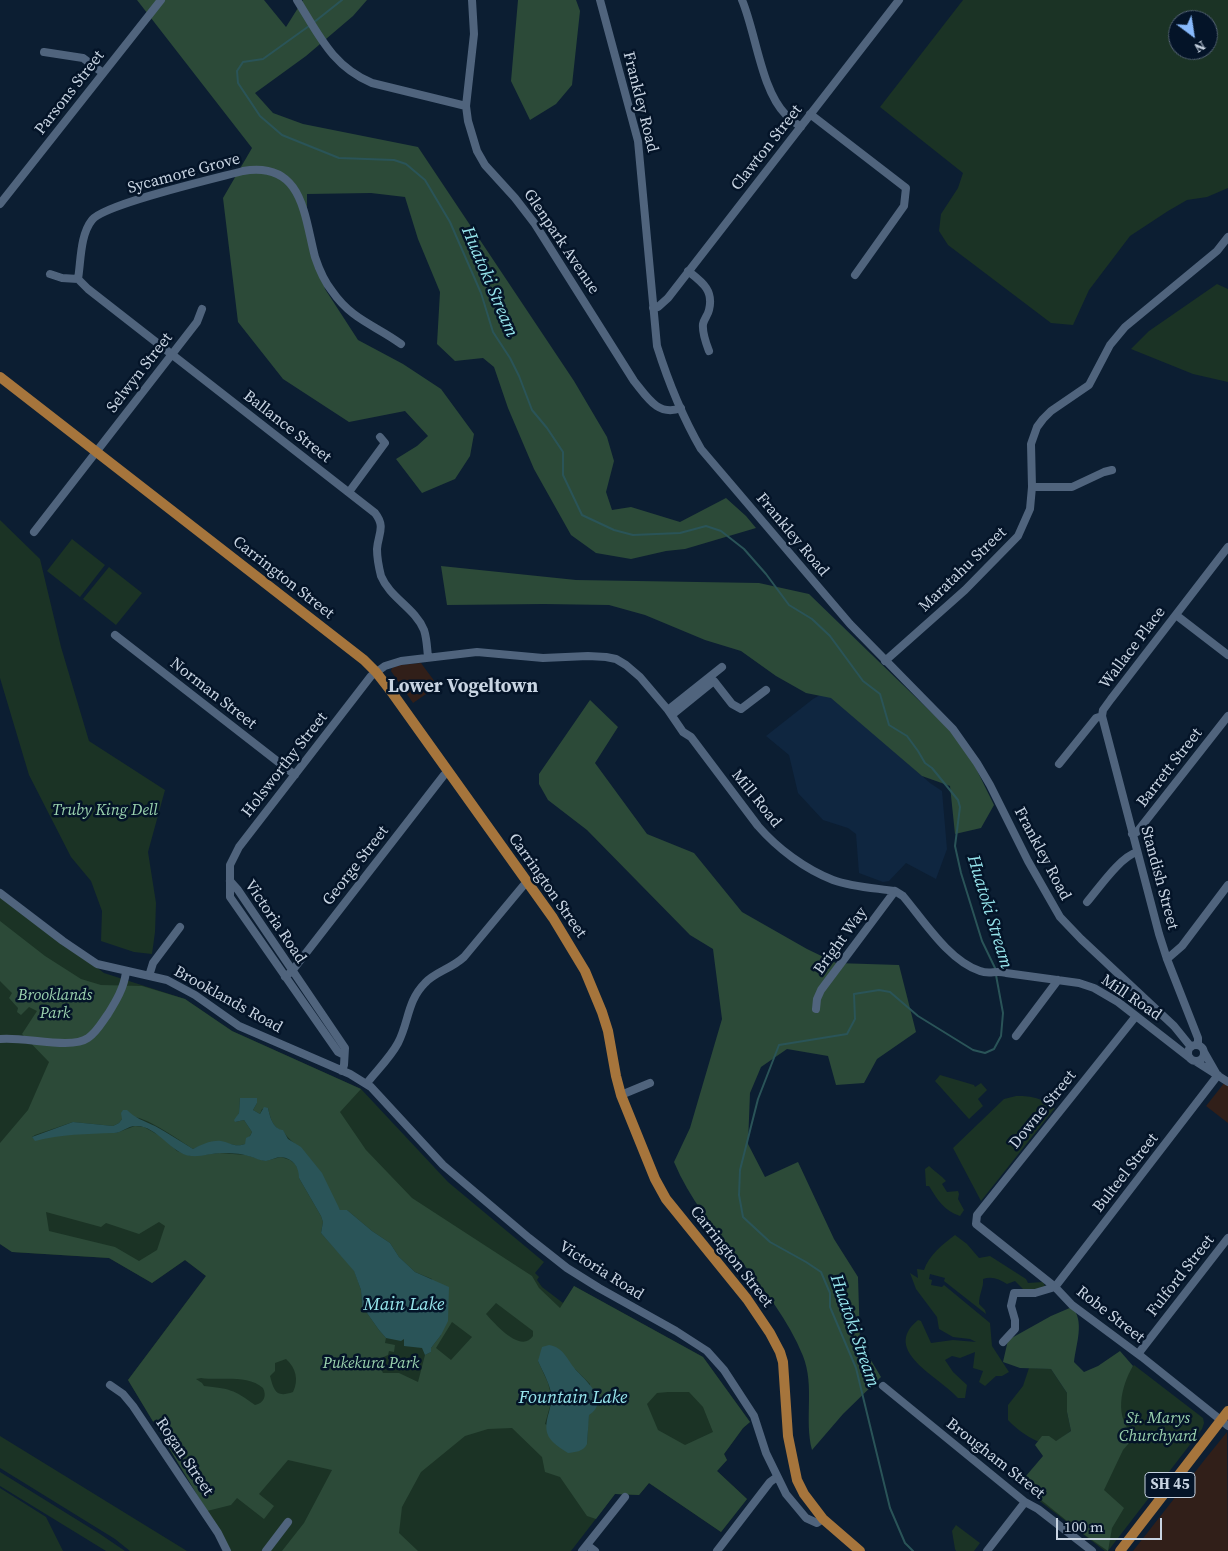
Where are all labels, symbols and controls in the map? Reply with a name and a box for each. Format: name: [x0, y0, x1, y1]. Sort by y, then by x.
north arrow: [1168, 10, 1218, 60]
text: N: [1191, 36, 1210, 58]
street label: Parsons Street: [31, 47, 109, 139]
street label: Frankley Road: [618, 50, 662, 154]
street label: Clawton Street: [728, 101, 806, 195]
street label: Sycamore Grove: [126, 150, 242, 198]
street label: Glenpark Avenue: [519, 186, 603, 298]
water label: Huatoki Stream: [456, 224, 522, 340]
street label: Selwyn Street: [103, 329, 177, 417]
street label: Ballance Street: [239, 387, 335, 467]
street label: Frankley Road: [752, 489, 832, 581]
street label: Maratahu Street: [915, 523, 1011, 617]
street label: Carrington Street: [229, 533, 337, 623]
street label: Wallace Place: [1096, 603, 1170, 693]
street label: Norman Street: [166, 654, 260, 734]
district label: Lower Vogeltown: [388, 676, 538, 698]
street label: Holsworthy Street: [238, 709, 332, 821]
street label: Barrett Street: [1133, 725, 1207, 811]
street label: Mill Road: [727, 766, 785, 832]
park label: Truby King Dell: [52, 801, 158, 821]
street label: Frankley Road: [1009, 804, 1075, 904]
street label: George Street: [319, 822, 393, 910]
street label: Standish Street: [1136, 824, 1182, 932]
street label: Carrington Street: [504, 830, 590, 942]
water label: Huatoki Stream: [961, 853, 1017, 971]
street label: Victoria Road: [240, 877, 310, 967]
street label: Bright Way: [810, 904, 872, 978]
street label: Brooklands Road: [170, 962, 286, 1038]
street label: Mill Road: [1097, 971, 1165, 1025]
park label: Brooklands Park: [18, 986, 92, 1024]
street label: Downe Street: [1006, 1067, 1080, 1153]
street label: Bulteel Street: [1089, 1130, 1163, 1216]
street label: Carrington Street: [686, 1203, 776, 1311]
street label: Fulford Street: [1143, 1231, 1219, 1321]
street label: Victoria Road: [555, 1237, 647, 1305]
water label: Huatoki Stream: [825, 1272, 883, 1390]
street label: Robe Street: [1072, 1282, 1148, 1348]
water label: Main Lake: [364, 1294, 444, 1316]
park label: Pukekura Park: [323, 1354, 419, 1374]
water label: Fountain Lake: [519, 1387, 627, 1409]
park label: St. Marys Churchyard: [1119, 1409, 1197, 1447]
street label: Rogan Street: [151, 1414, 217, 1500]
street label: Brougham Street: [942, 1415, 1048, 1503]
road number: SH 45: [1145, 1472, 1195, 1498]
scale bar: [1058, 1508, 1164, 1540]
text: 100 m: [1064, 1516, 1104, 1537]

